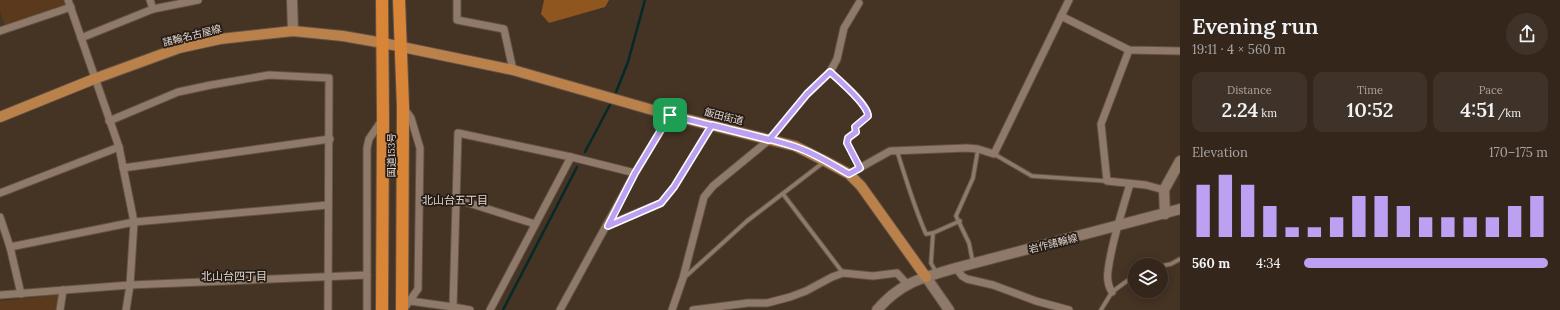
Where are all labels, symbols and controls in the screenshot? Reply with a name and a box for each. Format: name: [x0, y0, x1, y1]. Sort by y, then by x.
text: Evening run: [1192, 12, 1319, 40]
button: share: [1506, 13, 1548, 55]
street label: 諸輪名古屋線: [161, 22, 223, 49]
text: 19:11 · 4 × 560 m: [1192, 41, 1286, 58]
text: Distance: [1227, 83, 1272, 97]
text: Time: [1357, 83, 1383, 97]
text: Pace: [1479, 83, 1503, 97]
text: 2.24: [1222, 97, 1258, 122]
text: 10:52: [1347, 97, 1393, 122]
text: 4:51: [1460, 97, 1495, 122]
pin: [653, 98, 687, 132]
icon: arrive: [659, 104, 681, 126]
street label: 飯田街道: [703, 105, 745, 128]
text: km: [1258, 106, 1277, 120]
text: /km: [1495, 106, 1521, 120]
street label: 国道153号: [385, 133, 398, 177]
text: Elevation: [1192, 144, 1248, 161]
text: 170–175 m: [1489, 144, 1548, 161]
district label: 北山台五丁目: [422, 193, 488, 207]
street label: 岩作諸輪線: [1027, 231, 1079, 256]
text: 560 m: [1192, 255, 1230, 272]
text: 4:34: [1256, 255, 1281, 272]
map controls: [1128, 258, 1168, 298]
button: layers: [1128, 258, 1168, 298]
district label: 北山台四丁目: [201, 269, 267, 283]

